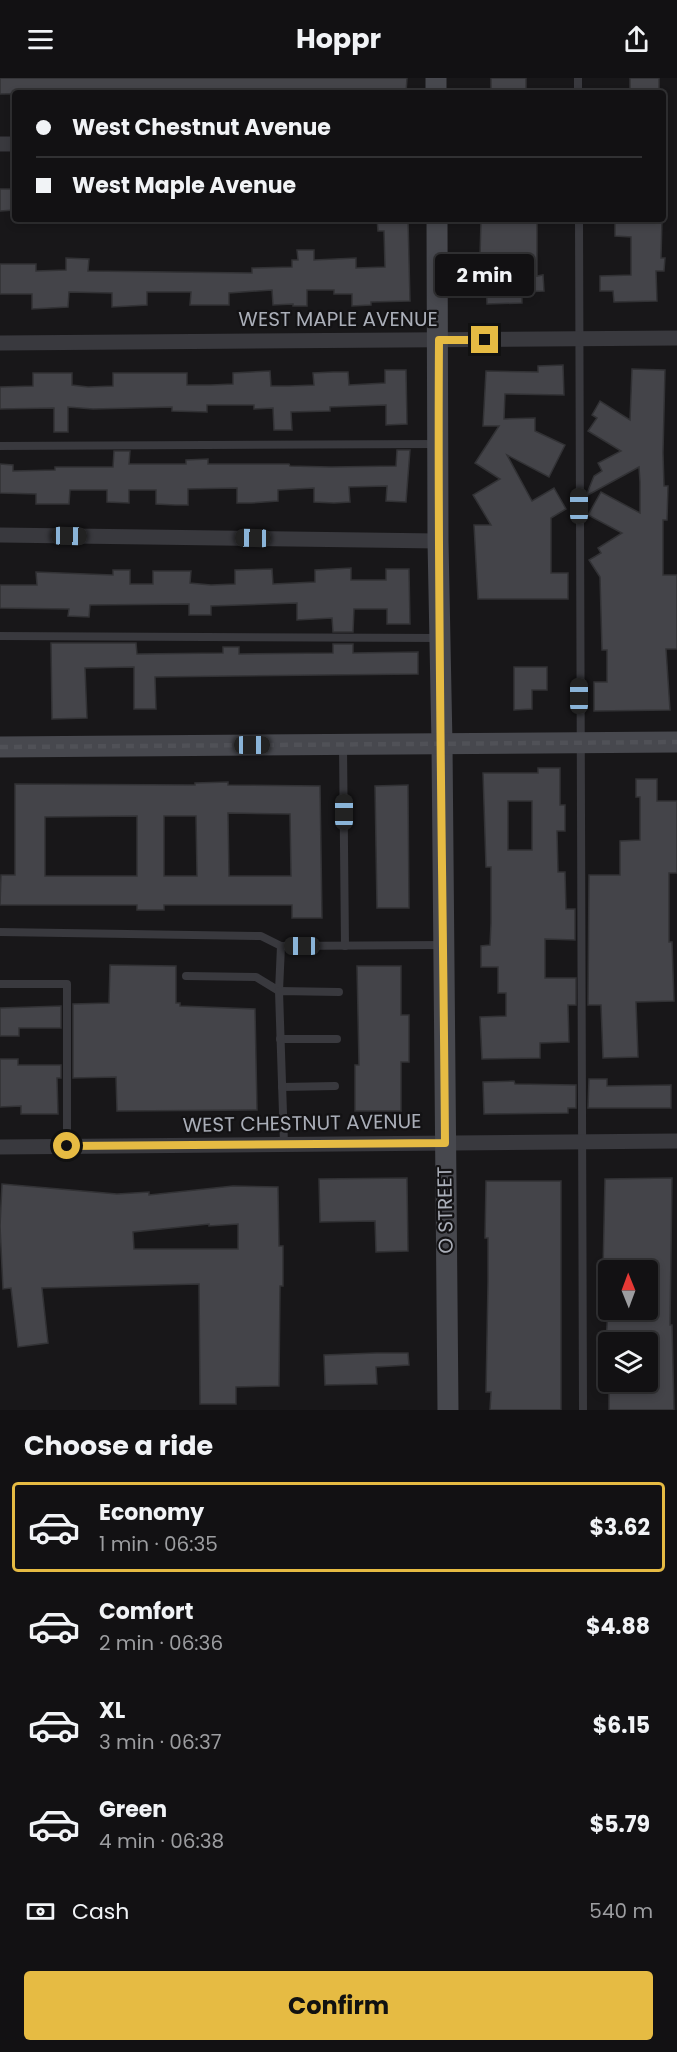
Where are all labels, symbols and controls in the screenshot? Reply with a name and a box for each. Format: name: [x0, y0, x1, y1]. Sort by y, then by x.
text: Hoppr: [296, 20, 381, 57]
icon: menu: [24, 23, 57, 56]
icon: share: [620, 23, 653, 56]
text: West Chestnut Avenue: [72, 112, 331, 143]
text: West Maple Avenue: [72, 170, 296, 201]
callout: 2 min: [436, 253, 534, 295]
text: 2 min: [456, 261, 513, 289]
street label: WEST MAPLE AVENUE: [238, 305, 438, 333]
route end: [471, 326, 498, 353]
car: [570, 488, 588, 524]
car: [51, 527, 87, 545]
car: [235, 529, 271, 547]
car: [570, 678, 588, 714]
car: [234, 736, 270, 754]
car: [335, 794, 353, 830]
car: [284, 937, 320, 955]
street label: WEST CHESTNUT AVENUE: [182, 1107, 422, 1139]
route start: [53, 1132, 80, 1159]
street label: O STREET: [430, 1166, 460, 1254]
north arrow: [598, 1260, 658, 1320]
map controls: [598, 1260, 658, 1392]
button: layers: [598, 1332, 658, 1392]
text: Choose a ride: [24, 1427, 213, 1464]
text: Economy: [99, 1497, 204, 1528]
icon: car: [27, 1500, 81, 1554]
text: $3.62: [589, 1512, 650, 1543]
text: 1 min · 06:35: [99, 1530, 218, 1558]
text: Comfort: [99, 1596, 193, 1627]
icon: car: [27, 1599, 81, 1653]
text: $4.88: [586, 1611, 650, 1642]
text: 2 min · 06:36: [99, 1629, 223, 1657]
text: XL: [99, 1695, 125, 1726]
icon: car: [27, 1698, 81, 1752]
text: $6.15: [593, 1710, 650, 1741]
text: 3 min · 06:37: [99, 1728, 222, 1756]
text: Green: [99, 1794, 167, 1825]
icon: car: [27, 1797, 81, 1851]
text: $5.79: [590, 1809, 650, 1840]
text: 4 min · 06:38: [99, 1827, 224, 1855]
icon: cash: [24, 1895, 57, 1928]
text: Cash: [72, 1896, 129, 1927]
text: 540 m: [589, 1897, 653, 1925]
button: Confirm: [24, 1971, 653, 2040]

